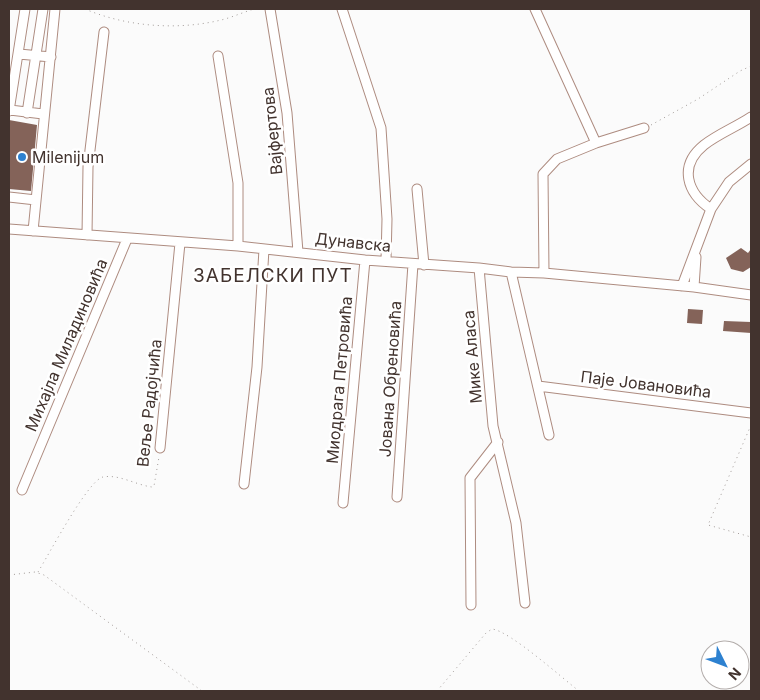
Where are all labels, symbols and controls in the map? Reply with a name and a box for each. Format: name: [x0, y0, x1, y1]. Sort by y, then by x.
street label: Вајфертова: [257, 86, 287, 176]
place label: Milenijum: [32, 147, 104, 167]
marker: Milenijum: [16, 151, 28, 163]
street label: Дунавска: [314, 228, 392, 256]
street label: Михајла Миладиновића: [20, 256, 112, 434]
district label: ЗАБЕЛСКИ ПУТ: [193, 264, 353, 287]
street label: Миодрага Петровића: [322, 295, 356, 465]
street label: Јована Обреновића: [375, 300, 405, 458]
street label: Мике Аласа: [458, 310, 486, 404]
street label: Веље Радојчића: [132, 338, 166, 468]
street label: Паје Јовановића: [580, 366, 712, 402]
north arrow: [700, 640, 750, 690]
text: N: [725, 664, 745, 684]

